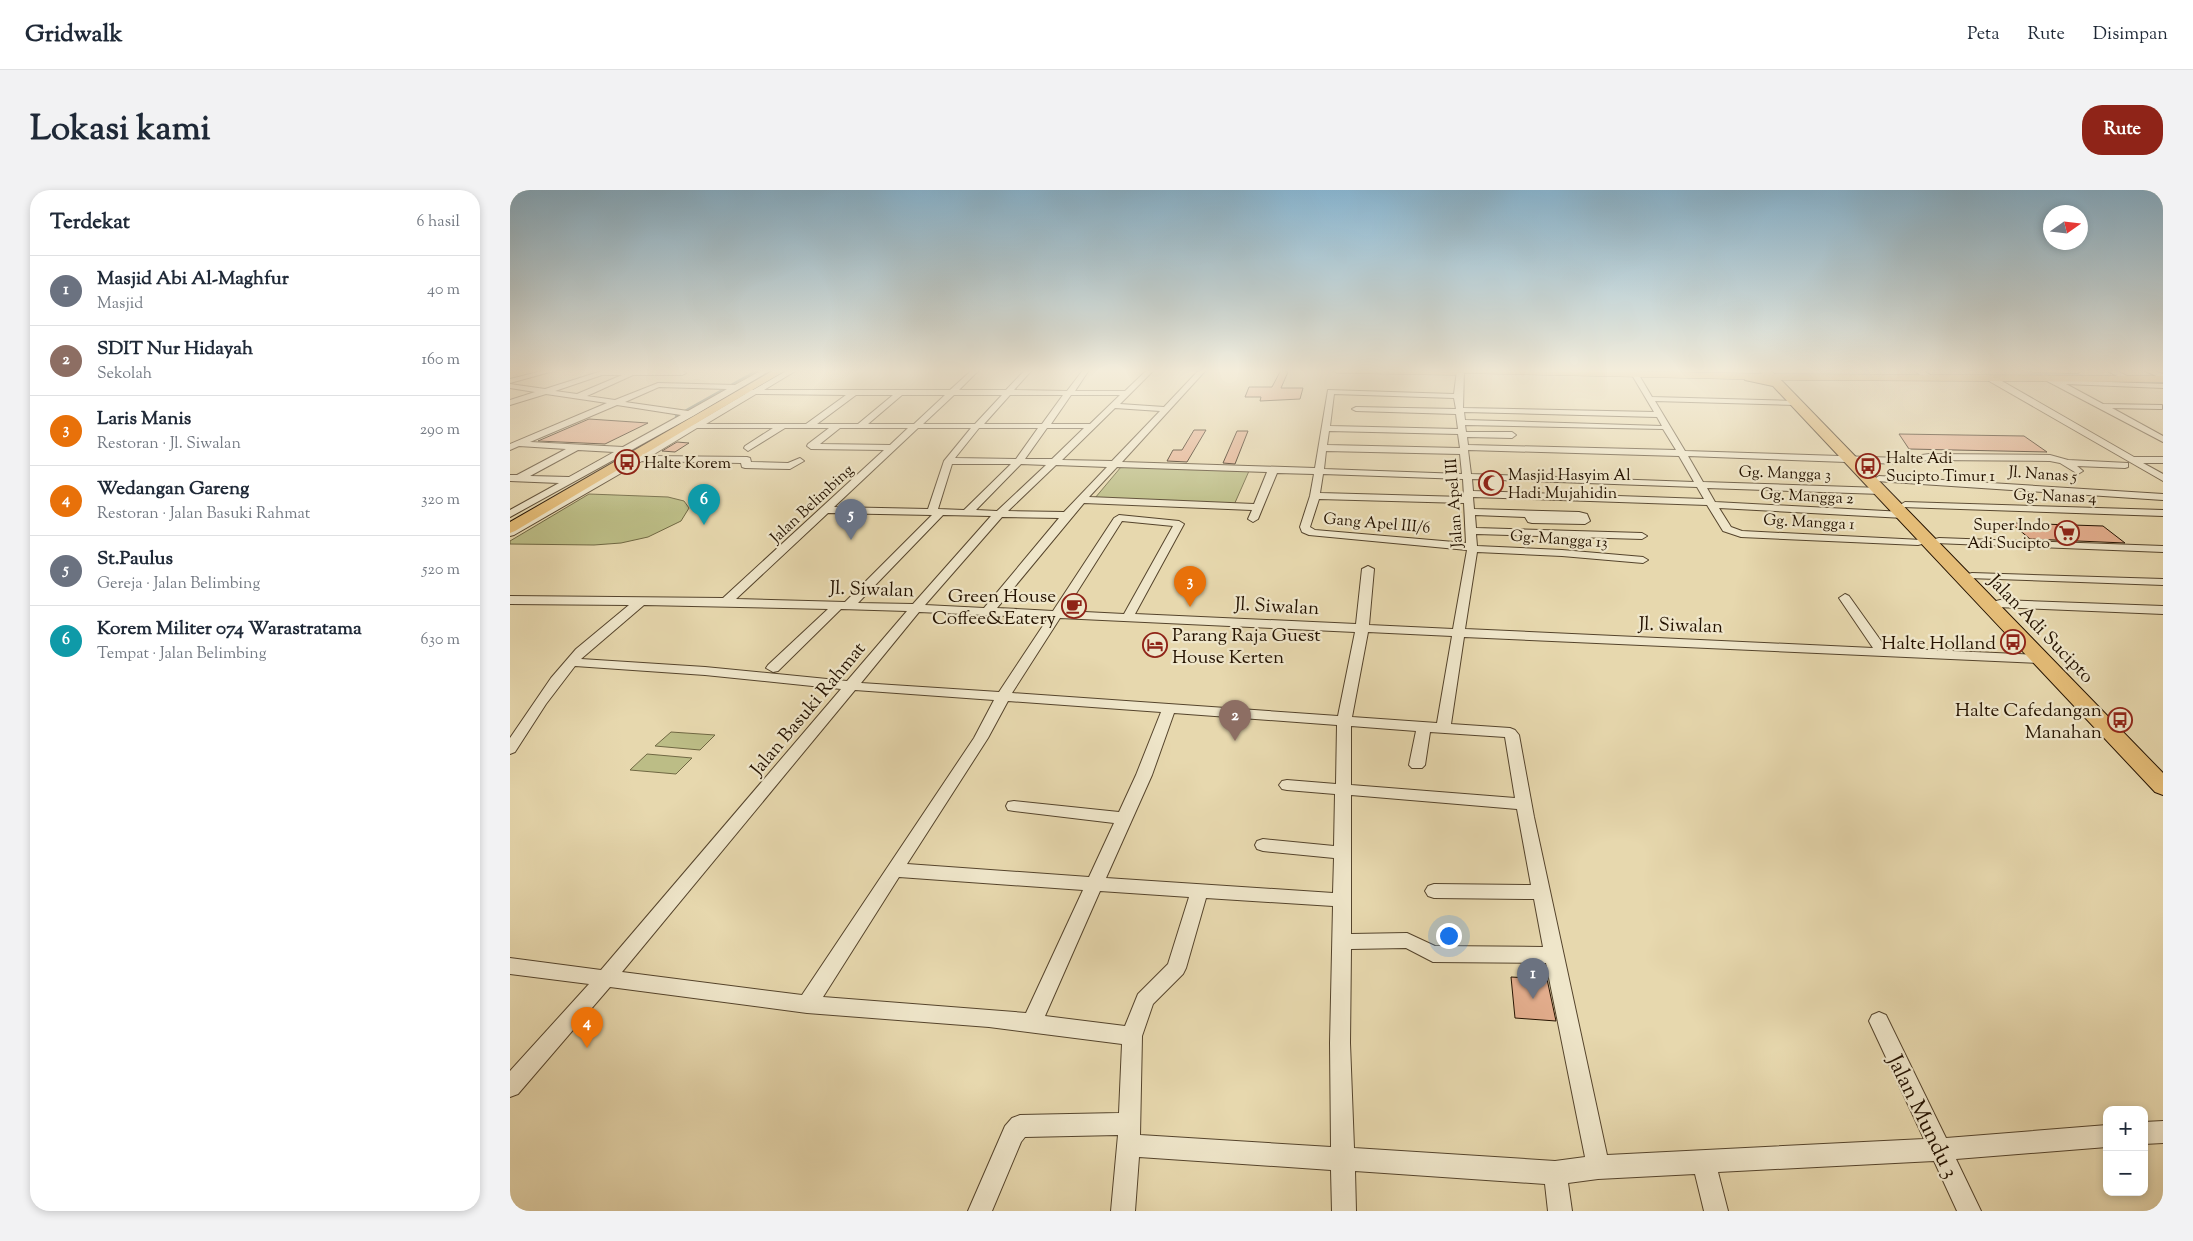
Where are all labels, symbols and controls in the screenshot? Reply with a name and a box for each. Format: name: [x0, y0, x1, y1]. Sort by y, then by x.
text: Gridwalk: [25, 18, 123, 52]
text: Peta: [1967, 22, 1999, 48]
text: Rute: [2027, 22, 2065, 48]
text: Disimpan: [2093, 22, 2168, 48]
text: Lokasi kami: [30, 105, 211, 156]
button: Rute: [2082, 105, 2163, 155]
north arrow: [2043, 205, 2088, 250]
text: Terdekat: [50, 208, 130, 238]
text: 6 hasil: [417, 211, 460, 234]
text: Masjid Abi Al-Maghfur: [97, 266, 289, 293]
text: 1: [63, 279, 69, 302]
text: 40 m: [427, 279, 460, 302]
text: Masjid: [97, 293, 143, 316]
text: SDIT Nur Hidayah: [97, 336, 253, 363]
text: 2: [62, 349, 70, 372]
text: 160 m: [422, 349, 460, 372]
text: Sekolah: [97, 363, 152, 386]
text: Laris Manis: [97, 406, 191, 433]
text: 3: [63, 419, 69, 442]
text: 290 m: [420, 419, 460, 442]
text: Restoran · Jl. Siwalan: [97, 433, 241, 456]
place label: Halte Adi Sucipto Timur 1: [1886, 448, 1996, 489]
bus stop icon: Halte Korem: [614, 449, 640, 475]
place label: Halte Korem: [644, 453, 731, 476]
bus stop icon: Halte Adi Sucipto Timur 1: [1855, 453, 1881, 479]
street label: Jalan Apel III: [1441, 457, 1470, 549]
street label: Jalan Belimbing: [765, 460, 860, 550]
street label: Gg. Mangga 3: [1738, 461, 1832, 488]
street label: Jl. Nanas 5: [2007, 462, 2078, 489]
place label: Masjid Hasyim Al Hadi Mujahidin: [1508, 465, 1631, 506]
mosque icon: Masjid Hasyim Al Hadi Mujahidin: [1478, 470, 1504, 496]
text: Wedangan Gareng: [97, 476, 249, 503]
pin: 6: [688, 484, 720, 525]
street label: Gg. Mangga 2: [1760, 484, 1855, 511]
street label: Gg. Nanas 4: [2013, 485, 2097, 510]
text: 4: [62, 489, 70, 512]
text: 320 m: [421, 489, 460, 512]
pin: 5: [835, 499, 867, 540]
text: Restoran · Jalan Basuki Rahmat: [97, 503, 310, 526]
street label: Gang Apel III/6: [1322, 508, 1431, 541]
street label: Gg. Mangga 1: [1763, 510, 1856, 537]
place label: Super Indo Adi Sucipto: [1967, 515, 2050, 556]
supermarket icon: Super Indo Adi Sucipto: [2054, 520, 2080, 546]
street label: Gg. Mangga 13: [1509, 526, 1608, 555]
text: St.Paulus: [97, 546, 173, 573]
text: 5: [63, 559, 69, 582]
text: 520 m: [422, 559, 460, 582]
pin: 3: [1174, 566, 1206, 607]
street label: Jalan Adi Sucipto: [1981, 569, 2099, 690]
text: Gereja · Jalan Belimbing: [97, 573, 260, 596]
street label: Jl. Siwalan: [828, 575, 915, 605]
place label: Green House Coffee&Eatery: [932, 584, 1057, 633]
street label: Jl. Siwalan: [1233, 592, 1320, 623]
cafe icon: Green House Coffee&Eatery: [1061, 593, 1087, 619]
street label: Jl. Siwalan: [1637, 611, 1724, 641]
text: Korem Militer 074 Warastratama: [97, 616, 362, 643]
place label: Parang Raja Guest House Kerten: [1172, 623, 1321, 672]
text: 6: [62, 629, 70, 652]
text: 630 m: [421, 629, 460, 652]
bus stop icon: Halte Holland: [2000, 629, 2026, 655]
place label: Halte Holland: [1881, 631, 1996, 658]
hotel icon: Parang Raja Guest House Kerten: [1142, 632, 1168, 658]
street label: Jalan Basuki Rahmat: [744, 637, 873, 783]
text: Tempat · Jalan Belimbing: [97, 643, 266, 666]
place label: Halte Cafedangan Manahan: [1955, 698, 2102, 747]
pin: 2: [1219, 700, 1251, 741]
bus stop icon: Halte Cafedangan Manahan: [2107, 707, 2133, 733]
your location: [1436, 923, 1462, 949]
pin: 1: [1517, 958, 1549, 999]
pin: 4: [571, 1007, 603, 1048]
street label: Jalan Mundu 3: [1877, 1049, 1965, 1185]
map controls: [2103, 1106, 2148, 1196]
button: +: [2103, 1106, 2148, 1151]
button: −: [2103, 1151, 2148, 1196]

